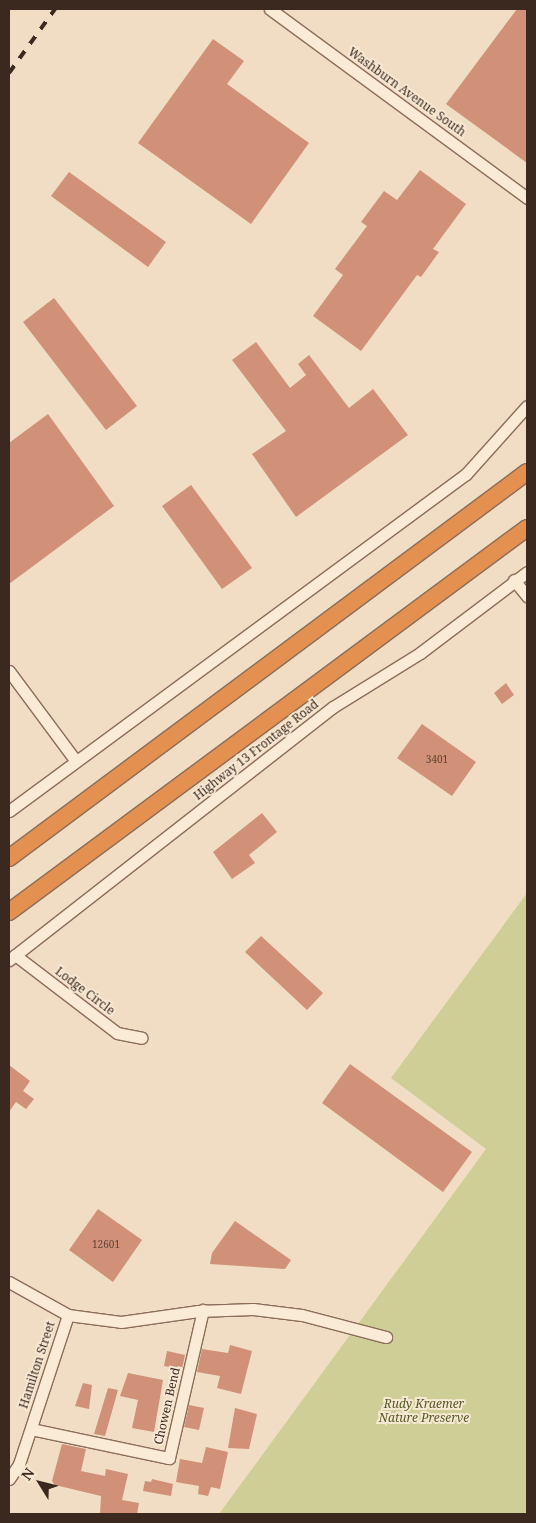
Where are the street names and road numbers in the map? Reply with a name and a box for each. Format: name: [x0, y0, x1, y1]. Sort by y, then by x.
street label: Washburn Avenue South: [345, 44, 469, 140]
street label: Highway 13 Frontage Road: [191, 697, 321, 803]
street label: Lodge Circle: [52, 964, 118, 1018]
street label: Hamilton Street: [16, 1320, 58, 1410]
street label: Chowen Bend: [151, 1366, 183, 1446]

